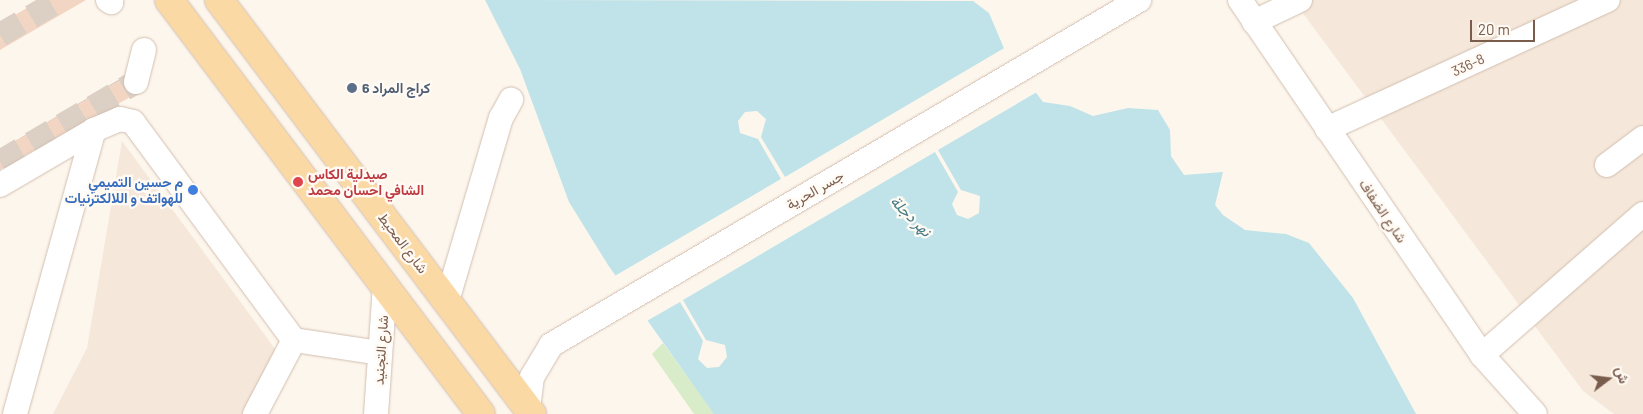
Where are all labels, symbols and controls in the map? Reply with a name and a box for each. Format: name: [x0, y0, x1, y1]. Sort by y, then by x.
scale bar: [1473, 10, 1538, 42]
text: 20 m: [1478, 20, 1510, 38]
street label: 336-8: [1449, 50, 1487, 80]
place label: كراج المراد 6: [362, 80, 430, 96]
marker: كراج المراد 6: [346, 82, 358, 94]
place label: صيدلية الكاس الشافي احسان محمد: [308, 166, 424, 198]
street label: جسر الحرية: [783, 167, 847, 213]
place label: م حسين التميمي للهواتف و اللالكترنيات: [65, 174, 183, 206]
marker: صيدلية الكاس الشافي احسان محمد: [292, 176, 304, 188]
street label: شارع الضفاف: [1356, 176, 1410, 246]
marker: م حسين التميمي للهواتف و اللالكترنيات: [187, 184, 199, 196]
water label: نهر دجلة: [887, 192, 935, 240]
street label: شارع المحيط: [375, 209, 431, 277]
street label: شارع التجنيد: [370, 314, 392, 386]
north arrow: [1583, 354, 1633, 404]
text: ش: [1613, 365, 1633, 385]

